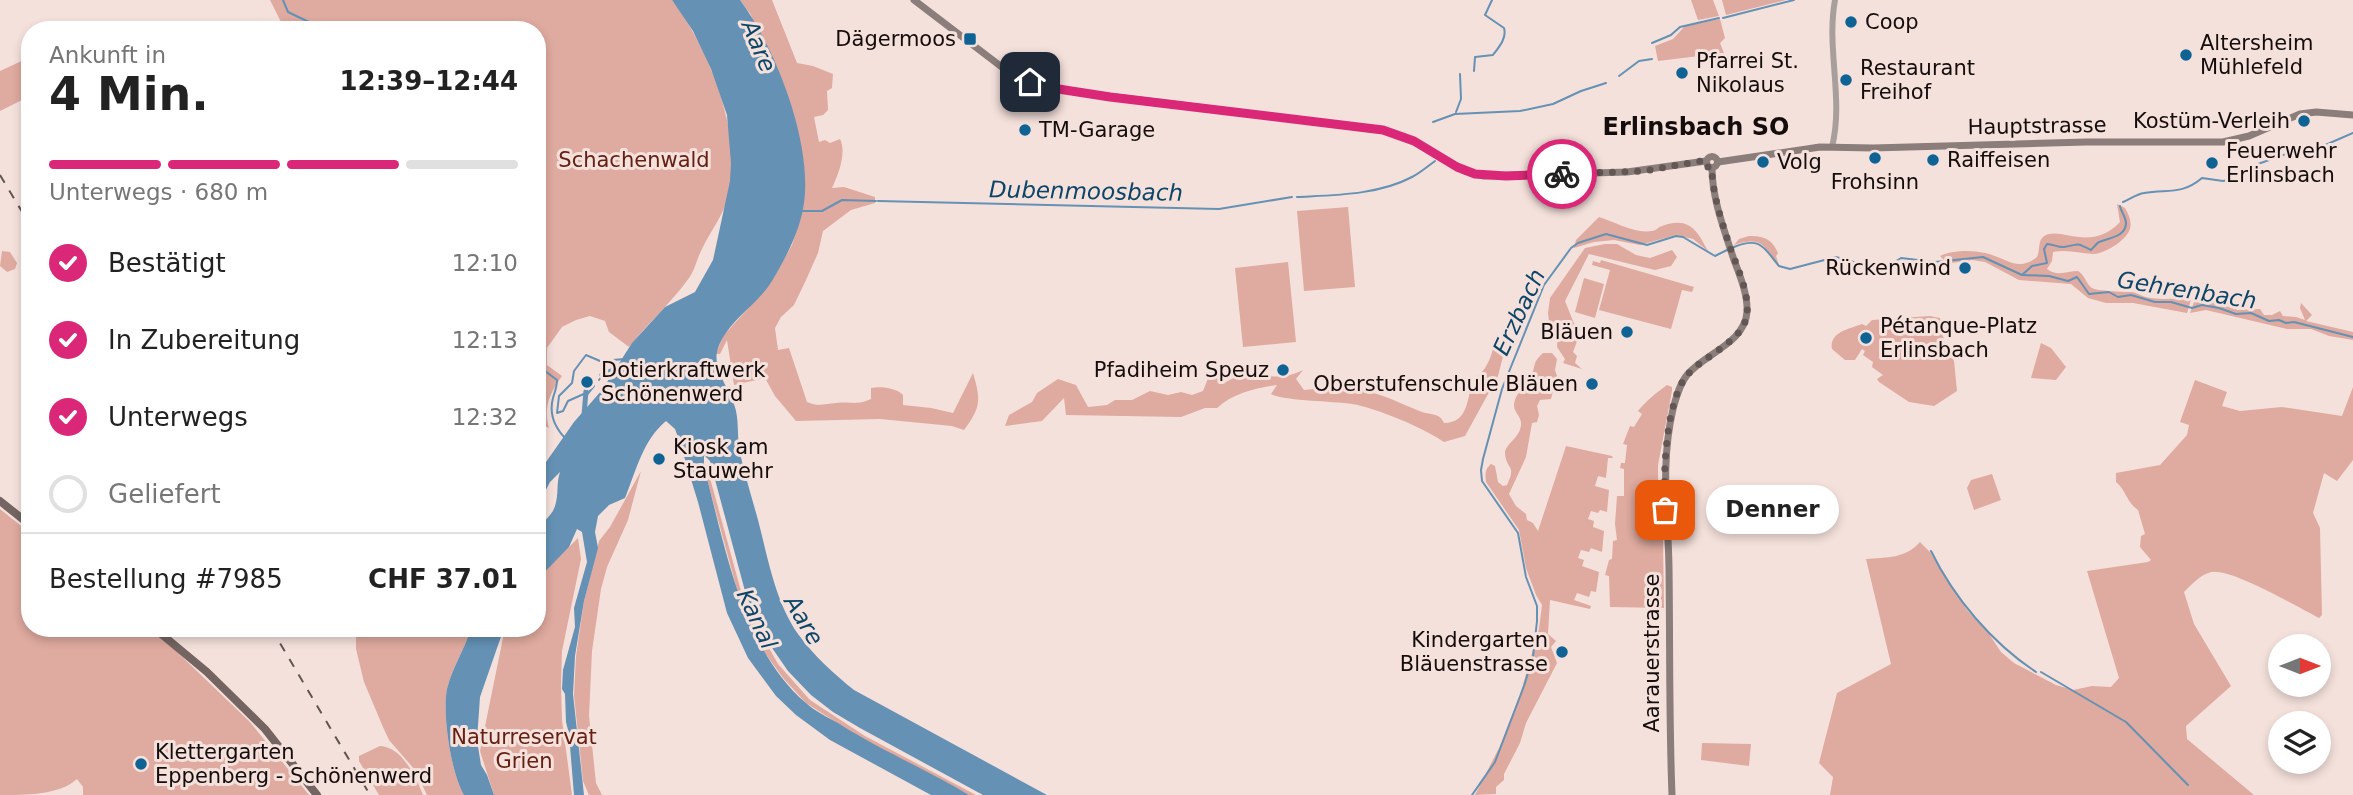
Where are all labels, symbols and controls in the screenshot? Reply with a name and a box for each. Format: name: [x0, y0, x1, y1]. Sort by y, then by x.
place label: Coop: [1865, 10, 1919, 34]
water label: Aare: [736, 14, 781, 76]
marker: Coop: [1843, 14, 1859, 30]
place label: Dägermoos: [835, 27, 956, 51]
marker: Dägermoos: [962, 31, 978, 47]
place label: Altersheim Mühlefeld: [2200, 31, 2313, 79]
text: Ankunft in: [49, 42, 166, 68]
marker: Altersheim Mühlefeld: [2178, 47, 2194, 63]
place label: Pfarrei St. Nikolaus: [1696, 49, 1799, 97]
pin: [1000, 52, 1060, 112]
place label: Restaurant Freihof: [1860, 56, 1975, 104]
icon: home: [1011, 63, 1049, 101]
marker: Pfarrei St. Nikolaus: [1674, 65, 1690, 81]
text: 12:39–12:44: [339, 66, 518, 96]
text: 4 Min.: [49, 67, 209, 121]
marker: Restaurant Freihof: [1838, 72, 1854, 88]
place label: Kostüm-Verleih: [2133, 109, 2290, 133]
district label: Erlinsbach SO: [1603, 113, 1789, 141]
street label: Hauptstrasse: [1967, 113, 2107, 139]
marker: Kostüm-Verleih: [2296, 113, 2312, 129]
place label: TM-Garage: [1038, 118, 1155, 142]
marker: TM-Garage: [1017, 122, 1033, 138]
courier: [1527, 139, 1597, 209]
place label: Feuerwehr Erlinsbach: [2226, 139, 2337, 187]
park label: Schachenwald: [558, 148, 710, 172]
place label: Raiffeisen: [1947, 148, 2050, 172]
place label: Volg: [1777, 150, 1822, 174]
marker: Frohsinn: [1867, 150, 1883, 166]
marker: Raiffeisen: [1925, 152, 1941, 168]
marker: Volg: [1755, 154, 1771, 170]
icon: bike: [1543, 155, 1581, 193]
marker: Feuerwehr Erlinsbach: [2204, 155, 2220, 171]
place label: Frohsinn: [1831, 170, 1919, 194]
water label: Dubenmoosbach: [989, 176, 1183, 206]
text: Unterwegs · 680 m: [49, 179, 268, 205]
icon: check: [49, 244, 87, 282]
text: Bestätigt: [108, 248, 226, 278]
text: 12:10: [452, 250, 518, 276]
place label: Rückenwind: [1825, 256, 1951, 280]
marker: Rückenwind: [1957, 260, 1973, 276]
water label: Erzbach: [1488, 265, 1550, 359]
water label: Gehrenbach: [2116, 266, 2258, 314]
place label: Pétanque-Platz Erlinsbach: [1880, 314, 2037, 362]
place label: Bläuen: [1540, 320, 1613, 344]
icon: check: [49, 321, 87, 359]
marker: Bläuen: [1619, 324, 1635, 340]
text: In Zubereitung: [108, 325, 300, 355]
text: 12:13: [452, 327, 518, 353]
marker: Pétanque-Platz Erlinsbach: [1858, 330, 1874, 346]
place label: Dotierkraftwerk Schönenwerd: [601, 358, 766, 406]
place label: Pfadiheim Speuz: [1094, 358, 1269, 382]
marker: Pfadiheim Speuz: [1275, 362, 1291, 378]
place label: Oberstufenschule Bläuen: [1313, 372, 1578, 396]
marker: Dotierkraftwerk Schönenwerd: [579, 374, 595, 390]
marker: Oberstufenschule Bläuen: [1584, 376, 1600, 392]
icon: check: [49, 398, 87, 436]
text: Unterwegs: [108, 402, 248, 432]
text: 12:32: [452, 404, 518, 430]
place label: Kiosk am Stauwehr: [673, 435, 773, 483]
marker: Kiosk am Stauwehr: [651, 451, 667, 467]
text: Geliefert: [108, 479, 221, 509]
pin: [1635, 480, 1695, 540]
callout: Denner: [1707, 486, 1840, 534]
icon: bag: [1646, 491, 1684, 529]
text: Denner: [1725, 496, 1820, 522]
text: Bestellung #7985: [49, 564, 283, 594]
text: CHF 37.01: [368, 564, 518, 594]
street label: Aarauerstrasse: [1640, 573, 1664, 733]
water label: Kanal: [732, 585, 782, 654]
water label: Aare: [778, 589, 829, 650]
place label: Kindergarten Bläuenstrasse: [1400, 628, 1548, 676]
north arrow: [2268, 634, 2331, 696]
map controls: [2268, 634, 2331, 774]
marker: Kindergarten Bläuenstrasse: [1554, 644, 1570, 660]
button: layers: [2268, 711, 2331, 774]
park label: Naturreservat Grien: [451, 725, 597, 773]
place label: Klettergarten Eppenberg - Schönenwerd: [155, 740, 432, 788]
marker: Klettergarten Eppenberg - Schönenwerd: [133, 756, 149, 772]

